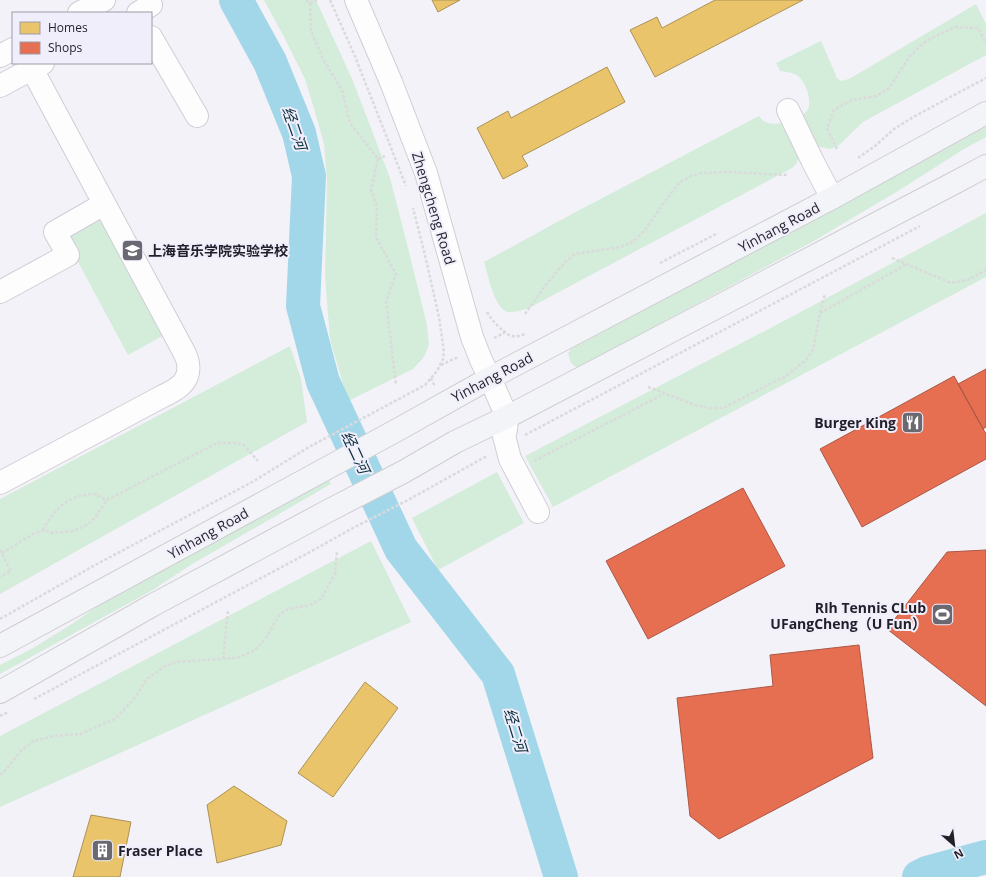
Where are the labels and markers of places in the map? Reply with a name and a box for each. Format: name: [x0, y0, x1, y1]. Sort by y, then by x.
school or university icon: 上海音乐学院实验学校: [119, 237, 145, 263]
place label: 上海音乐学院实验学校: [148, 241, 288, 260]
restaurant icon: Burger King: [899, 409, 925, 435]
place label: Burger King: [814, 413, 896, 432]
place label: RIh Tennis CLub UFangCheng（U Fun）: [770, 598, 926, 633]
sports icon: RIh Tennis CLub UFangCheng（U Fun）: [929, 602, 955, 628]
building icon: Fraser Place: [90, 837, 116, 863]
place label: Fraser Place: [118, 841, 203, 860]

